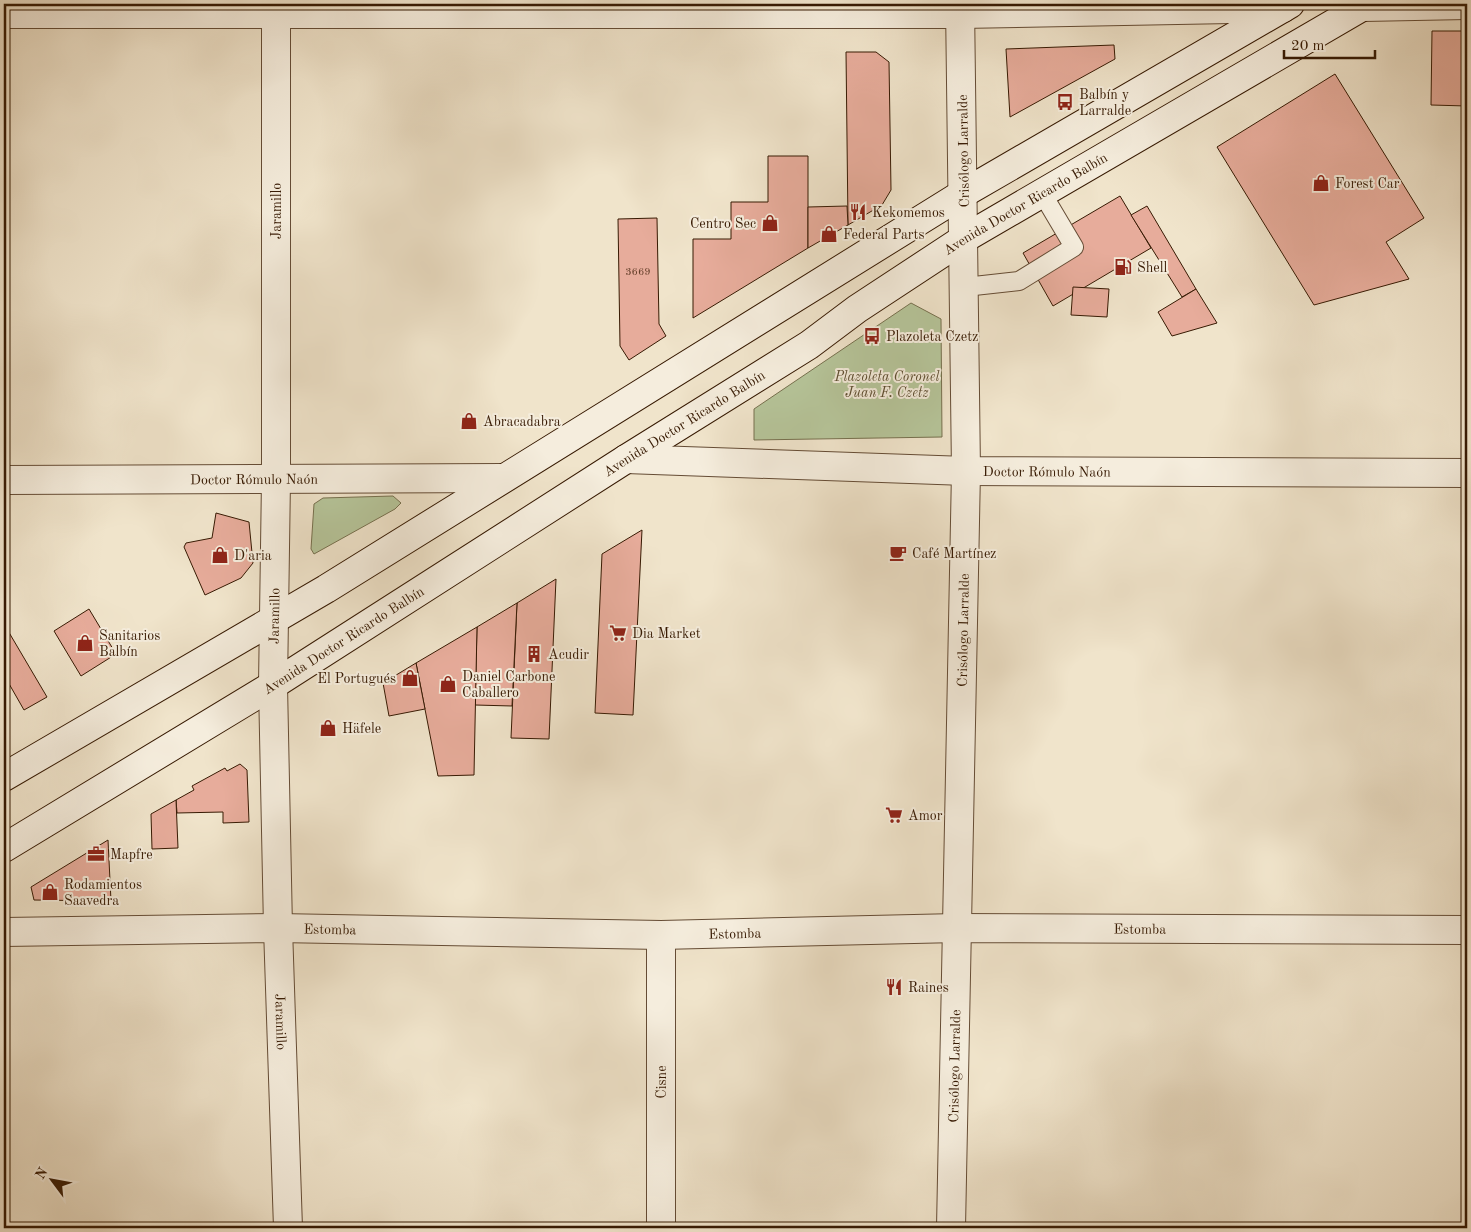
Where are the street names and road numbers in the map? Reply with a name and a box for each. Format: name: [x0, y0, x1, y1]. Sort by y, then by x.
street label: Crisólogo Larralde: [956, 94, 972, 208]
street label: Avenida Doctor Ricardo Balbín: [941, 150, 1111, 258]
street label: Jaramillo: [270, 183, 284, 239]
street label: Avenida Doctor Ricardo Balbín: [601, 368, 768, 480]
street label: Doctor Rómulo Naón: [983, 465, 1111, 480]
street label: Doctor Rómulo Naón: [190, 473, 318, 487]
street label: Crisólogo Larralde: [956, 573, 972, 687]
street label: Avenida Doctor Ricardo Balbín: [261, 584, 427, 697]
street label: Jaramillo: [268, 588, 282, 644]
street label: Estomba: [303, 922, 357, 937]
street label: Estomba: [1113, 923, 1166, 937]
street label: Estomba: [708, 927, 762, 942]
street label: Jaramillo: [272, 993, 288, 1050]
street label: Crisólogo Larralde: [947, 1009, 963, 1123]
street label: Cisne: [655, 1065, 669, 1099]

